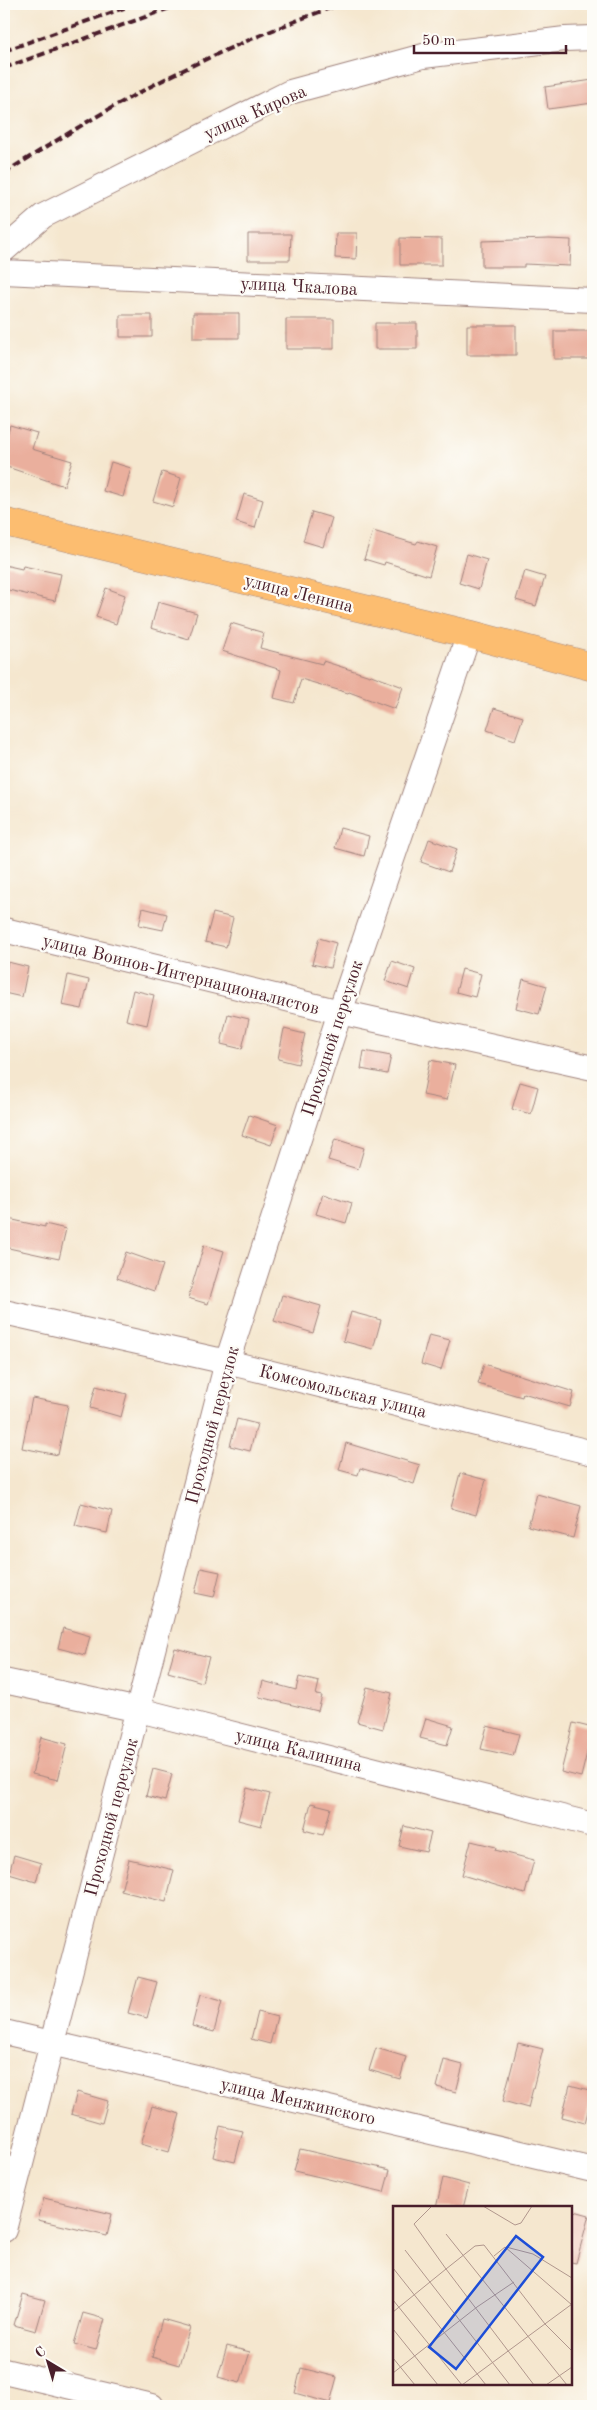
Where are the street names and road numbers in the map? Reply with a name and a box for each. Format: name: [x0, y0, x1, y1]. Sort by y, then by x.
street label: улица Кирова: [202, 82, 309, 143]
street label: улица Чкалова: [240, 275, 358, 299]
street label: улица Ленина: [242, 572, 355, 616]
street label: улица Воинов-Интернационалистов: [40, 932, 321, 1018]
street label: Проходной переулок: [299, 958, 367, 1119]
street label: Проходной переулок: [183, 1344, 243, 1506]
street label: Комсомольская улица: [257, 1362, 429, 1422]
street label: улица Калинина: [233, 1726, 364, 1775]
street label: Проходной переулок: [82, 1736, 142, 1898]
street label: улица Менжинского: [219, 2075, 377, 2129]

